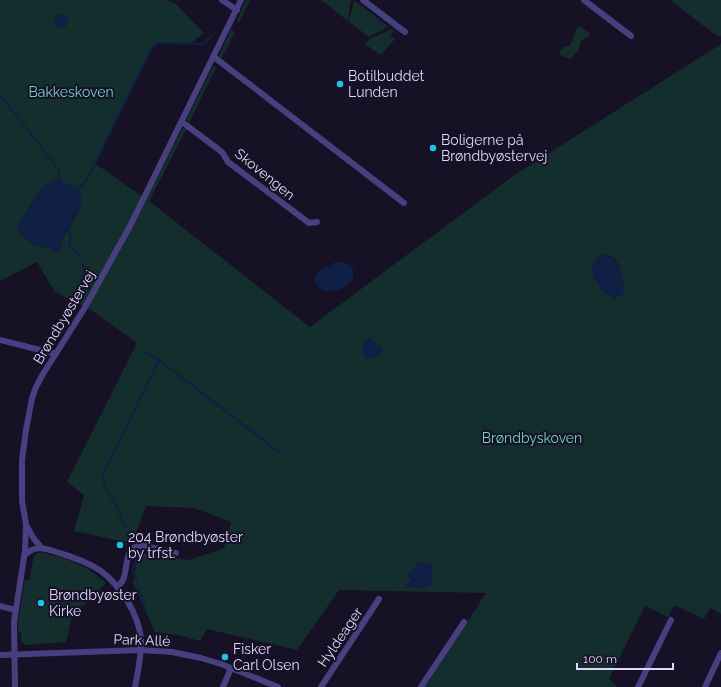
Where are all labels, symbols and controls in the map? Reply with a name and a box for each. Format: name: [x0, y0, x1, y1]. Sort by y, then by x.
place label: Botilbuddet Lunden: [348, 68, 425, 100]
marker: Botilbuddet Lunden: [335, 79, 345, 89]
park label: Bakkeskoven: [28, 84, 114, 100]
place label: Boligerne på Brøndbyøstervej: [441, 132, 547, 164]
marker: Boligerne på Brøndbyøstervej: [428, 143, 438, 153]
street label: Skovengen: [232, 145, 298, 203]
street label: Brøndbyøstervej: [30, 267, 98, 367]
park label: Brøndbyskoven: [482, 430, 582, 446]
place label: 204 Brøndbyøster by trfst.: [128, 529, 243, 561]
marker: 204 Brøndbyøster by trfst.: [115, 540, 125, 550]
place label: Brøndbyøster Kirke: [49, 587, 137, 619]
marker: Brøndbyøster Kirke: [36, 598, 46, 608]
street label: Hyldeager: [314, 604, 366, 670]
street label: Park Allé: [113, 631, 171, 649]
place label: Fisker Carl Olsen: [233, 641, 300, 673]
scale bar: [577, 645, 673, 671]
marker: Fisker Carl Olsen: [220, 652, 230, 662]
text: 100 m: [583, 652, 617, 666]

